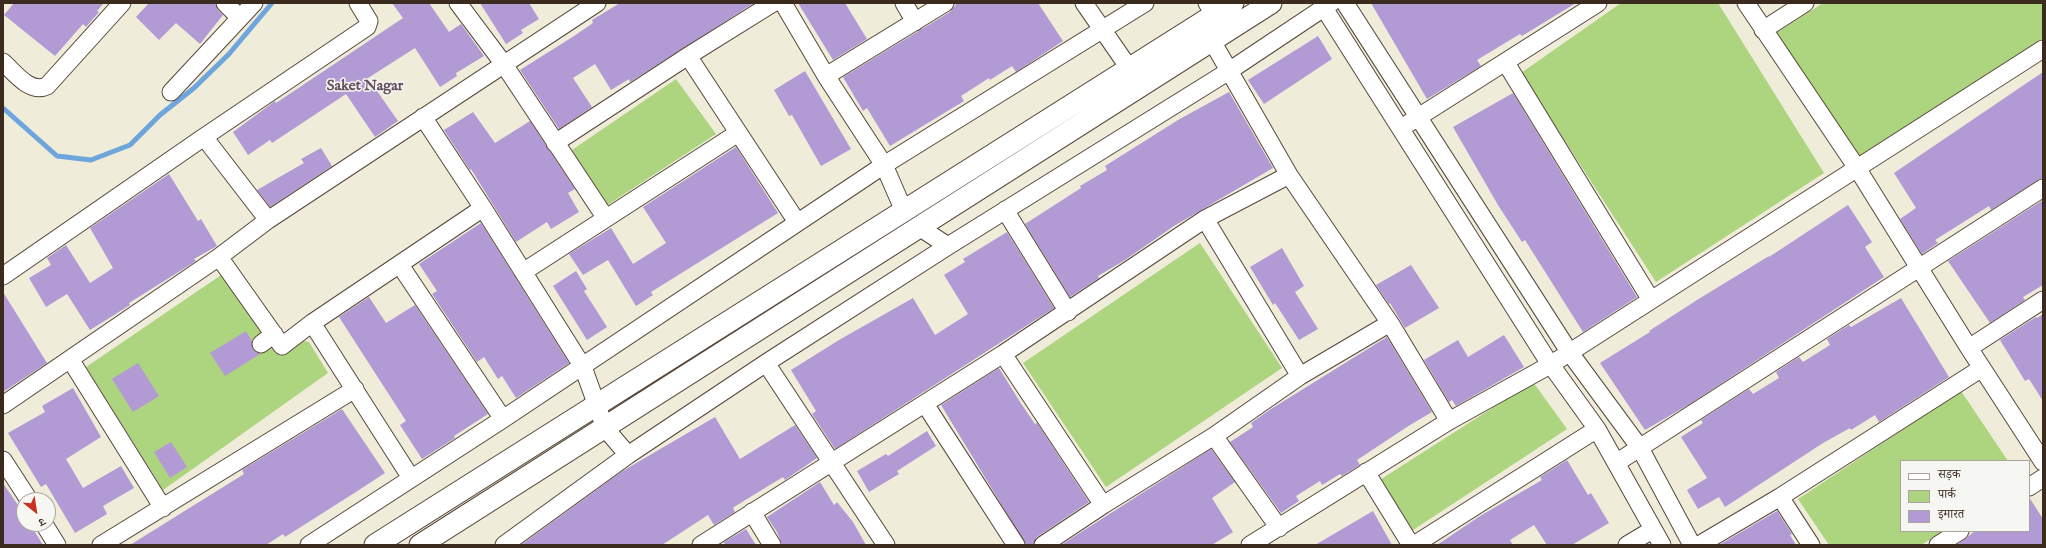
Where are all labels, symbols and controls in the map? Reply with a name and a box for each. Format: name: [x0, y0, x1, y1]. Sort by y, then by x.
district label: Saket Nagar: [327, 78, 403, 96]
legend: [1900, 460, 2030, 532]
text: सड़क: [1938, 467, 1961, 482]
text: पार्क: [1938, 487, 1956, 502]
north arrow: [16, 492, 56, 532]
text: इमारत: [1938, 507, 1964, 522]
text: उ: [36, 514, 47, 529]

